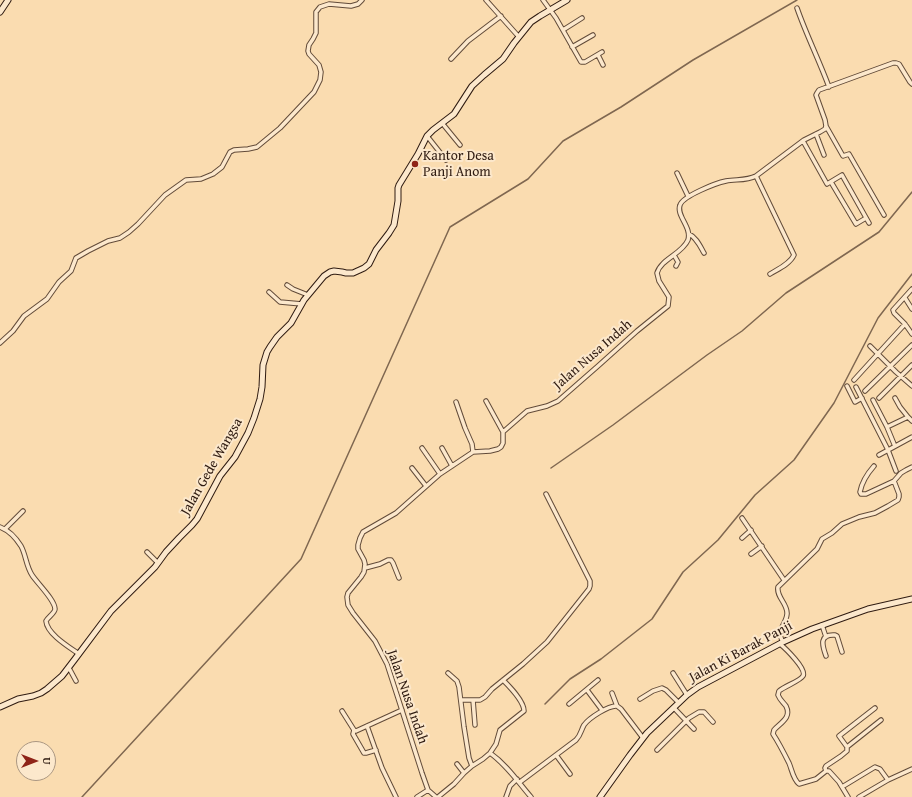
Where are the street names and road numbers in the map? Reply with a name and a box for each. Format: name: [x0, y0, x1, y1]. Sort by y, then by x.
street label: Jalan Nusa Indah: [550, 316, 636, 394]
street label: Jalan Gede Wangsa: [177, 415, 247, 519]
street label: Jalan Ki Barak Panji: [687, 618, 795, 686]
street label: Jalan Nusa Indah: [383, 648, 431, 746]

